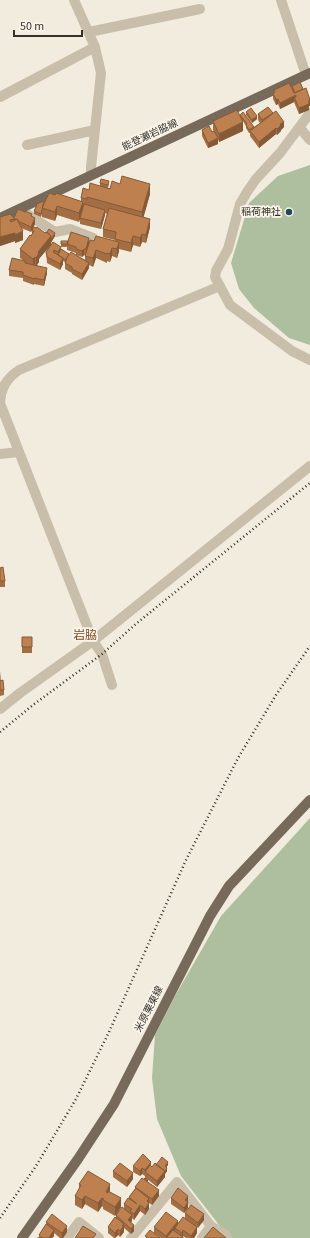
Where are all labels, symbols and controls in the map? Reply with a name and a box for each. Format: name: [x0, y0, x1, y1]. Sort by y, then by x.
scale bar: [14, 12, 82, 38]
text: 50 m: [20, 18, 44, 35]
street label: 能登瀬岩脇線: [120, 116, 180, 154]
place label: 稲荷神社: [241, 205, 281, 219]
marker: 稲荷神社: [284, 207, 294, 217]
district label: 岩脇: [73, 627, 97, 644]
street label: 米原栗東線: [131, 984, 167, 1034]

